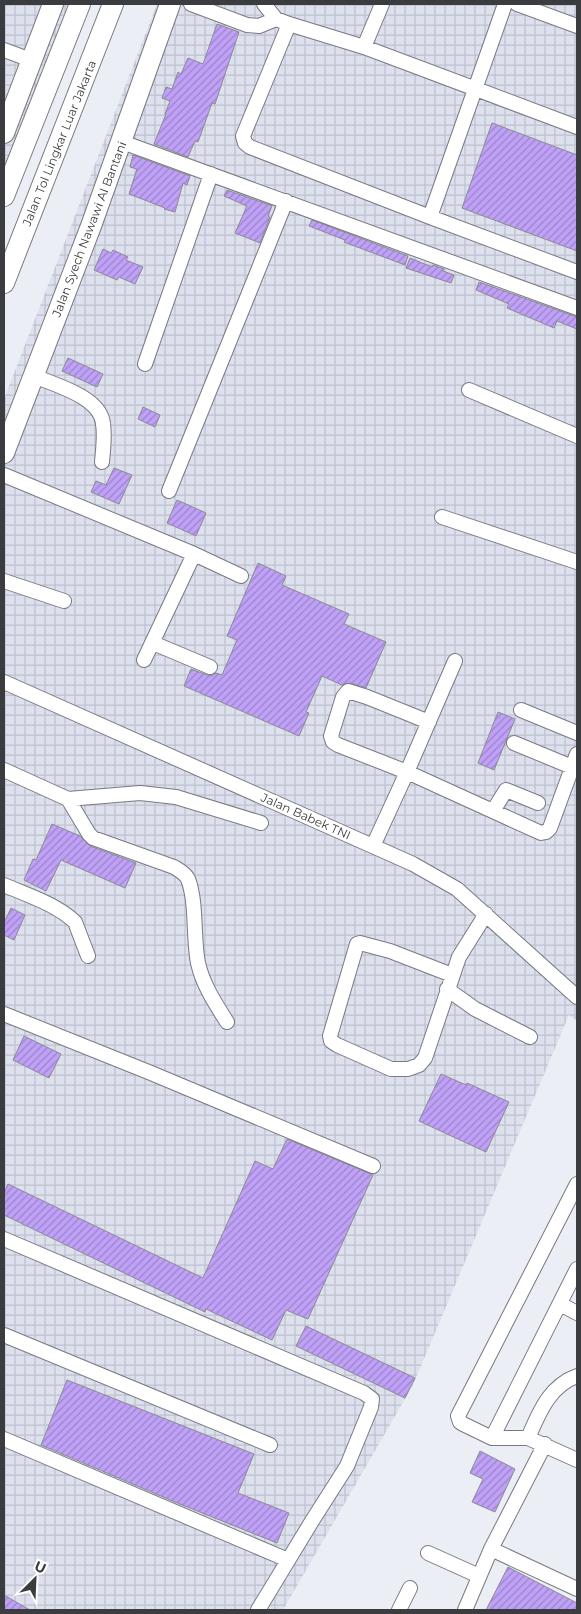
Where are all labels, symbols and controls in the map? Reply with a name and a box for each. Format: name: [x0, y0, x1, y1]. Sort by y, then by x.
street label: Jalan Tol Lingkar Luar Jakarta: [18, 58, 99, 229]
street label: Jalan Syech Nawawi Al Bantani: [48, 139, 129, 320]
street label: Jalan Babek TNI: [258, 789, 353, 843]
north arrow: [10, 1554, 60, 1604]
text: U: [32, 1557, 49, 1578]

